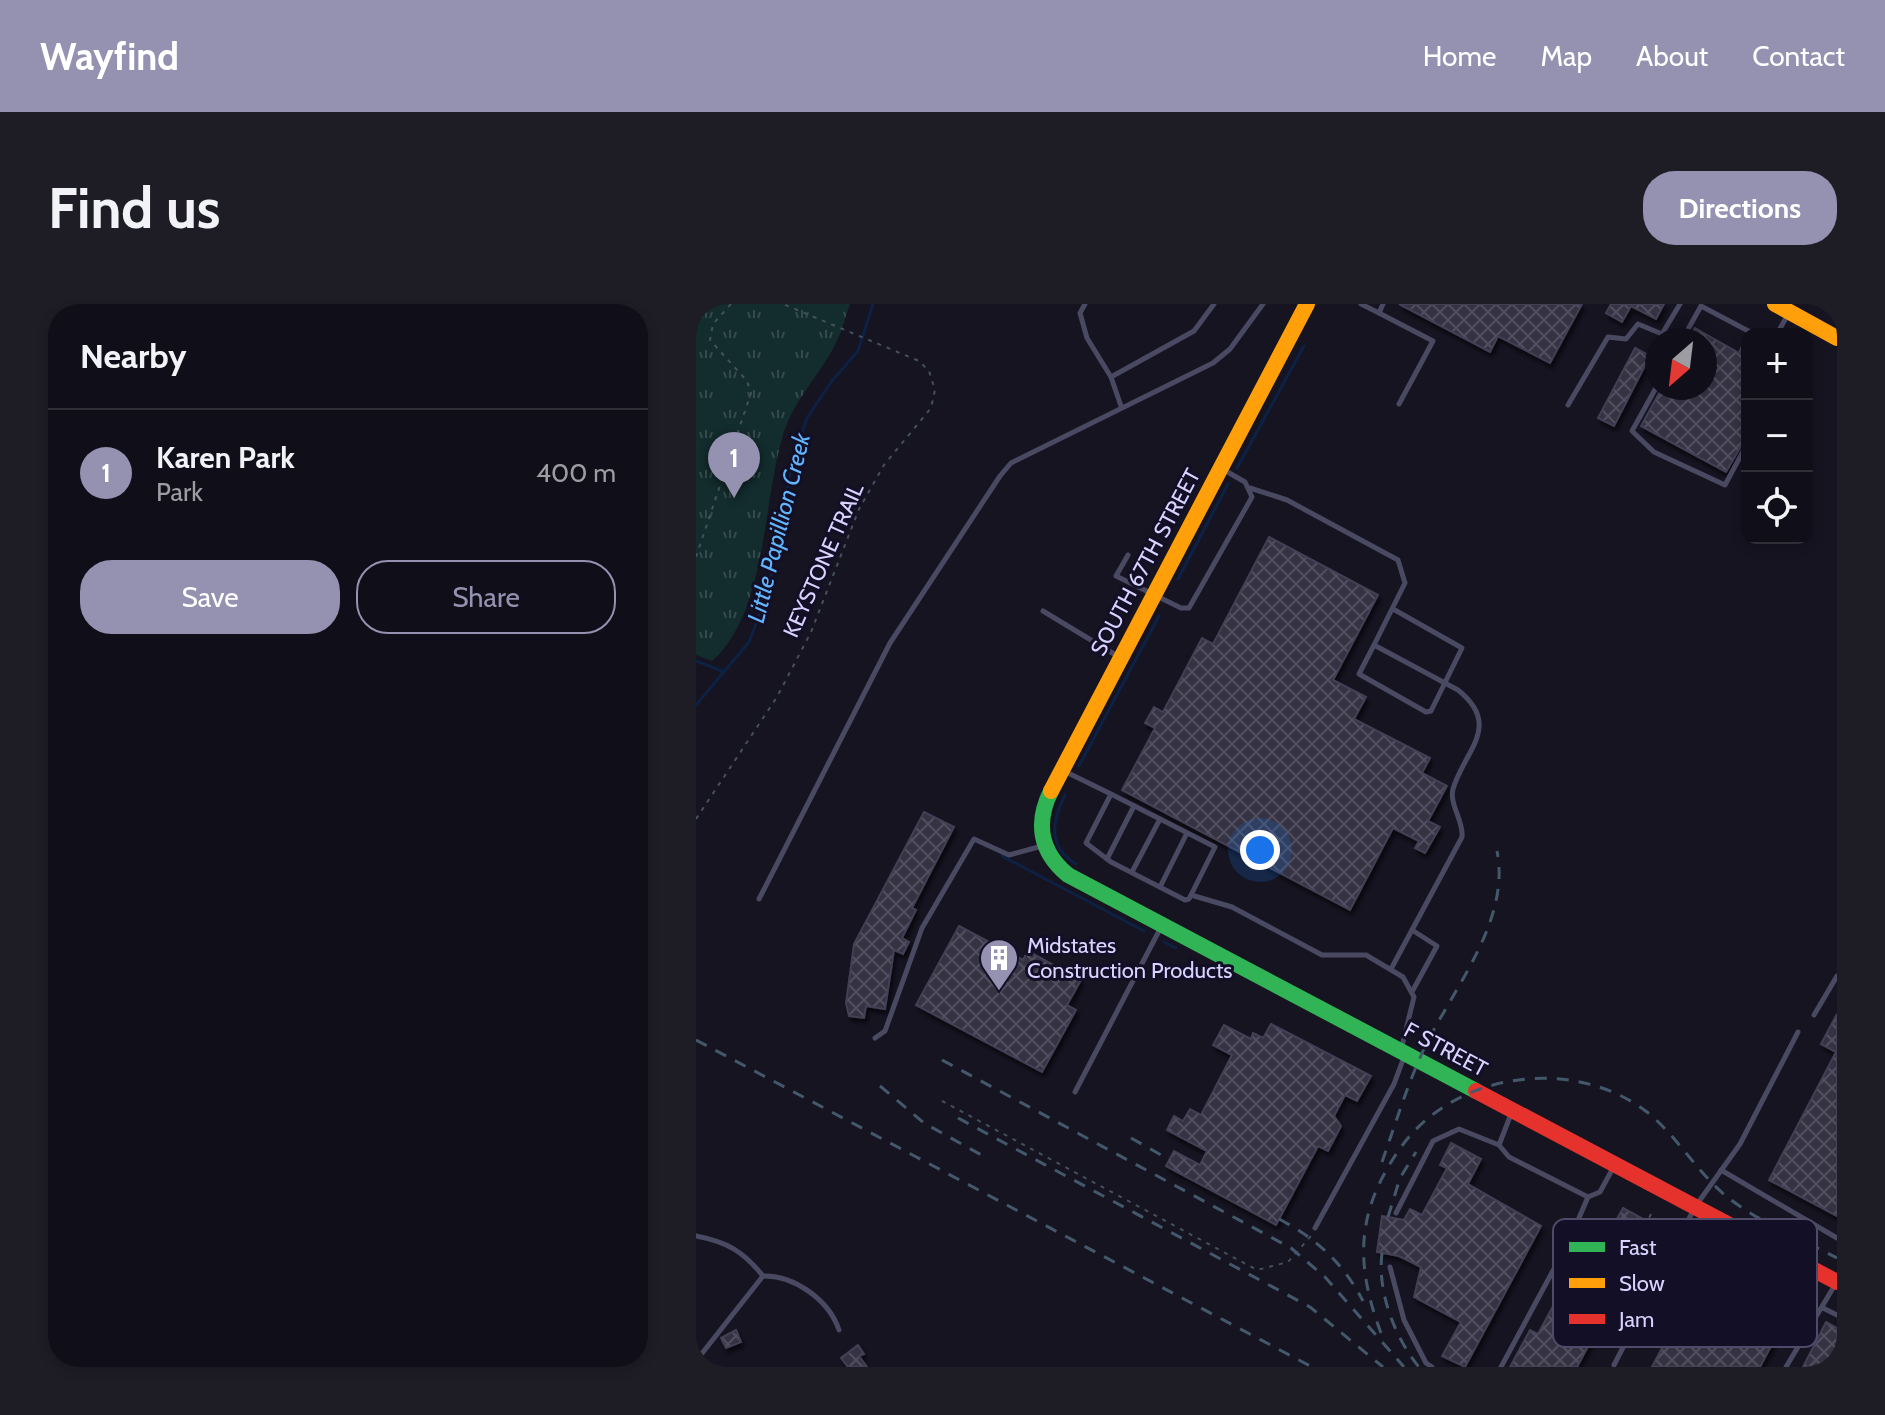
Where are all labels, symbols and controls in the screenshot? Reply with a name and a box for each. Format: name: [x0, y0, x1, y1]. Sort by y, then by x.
text: Wayfind: [40, 33, 179, 80]
text: Home: [1423, 39, 1496, 73]
text: Map: [1540, 39, 1592, 73]
text: About: [1636, 39, 1708, 73]
text: Contact: [1752, 39, 1845, 73]
button: Directions: [1643, 171, 1837, 245]
text: Find us: [48, 174, 221, 242]
north arrow: [1645, 328, 1717, 400]
map controls: [1741, 328, 1813, 544]
button: +: [1741, 328, 1813, 400]
text: Nearby: [80, 335, 187, 377]
button: −: [1741, 400, 1813, 472]
water label: Little Papillion Creek: [741, 429, 816, 626]
pin: 1: [708, 432, 760, 498]
text: Karen Park: [156, 439, 295, 476]
text: 1: [101, 457, 111, 489]
text: 400 m: [536, 457, 616, 489]
street label: SOUTH 67TH STREET: [1085, 464, 1206, 660]
button: locate: [1741, 472, 1813, 544]
text: Park: [156, 476, 203, 508]
street label: KEYSTONE TRAIL: [777, 479, 870, 641]
button: Save: [80, 560, 340, 634]
button: Share: [356, 560, 616, 634]
your location: [1240, 830, 1280, 870]
place label: Midstates Construction Products: [1027, 932, 1232, 984]
building icon: Midstates Construction Products: [978, 937, 1020, 992]
street label: F STREET: [1400, 1016, 1492, 1083]
legend: [1553, 1219, 1817, 1347]
text: Fast: [1619, 1234, 1657, 1261]
text: Slow: [1619, 1270, 1665, 1297]
text: Jam: [1618, 1306, 1654, 1333]

